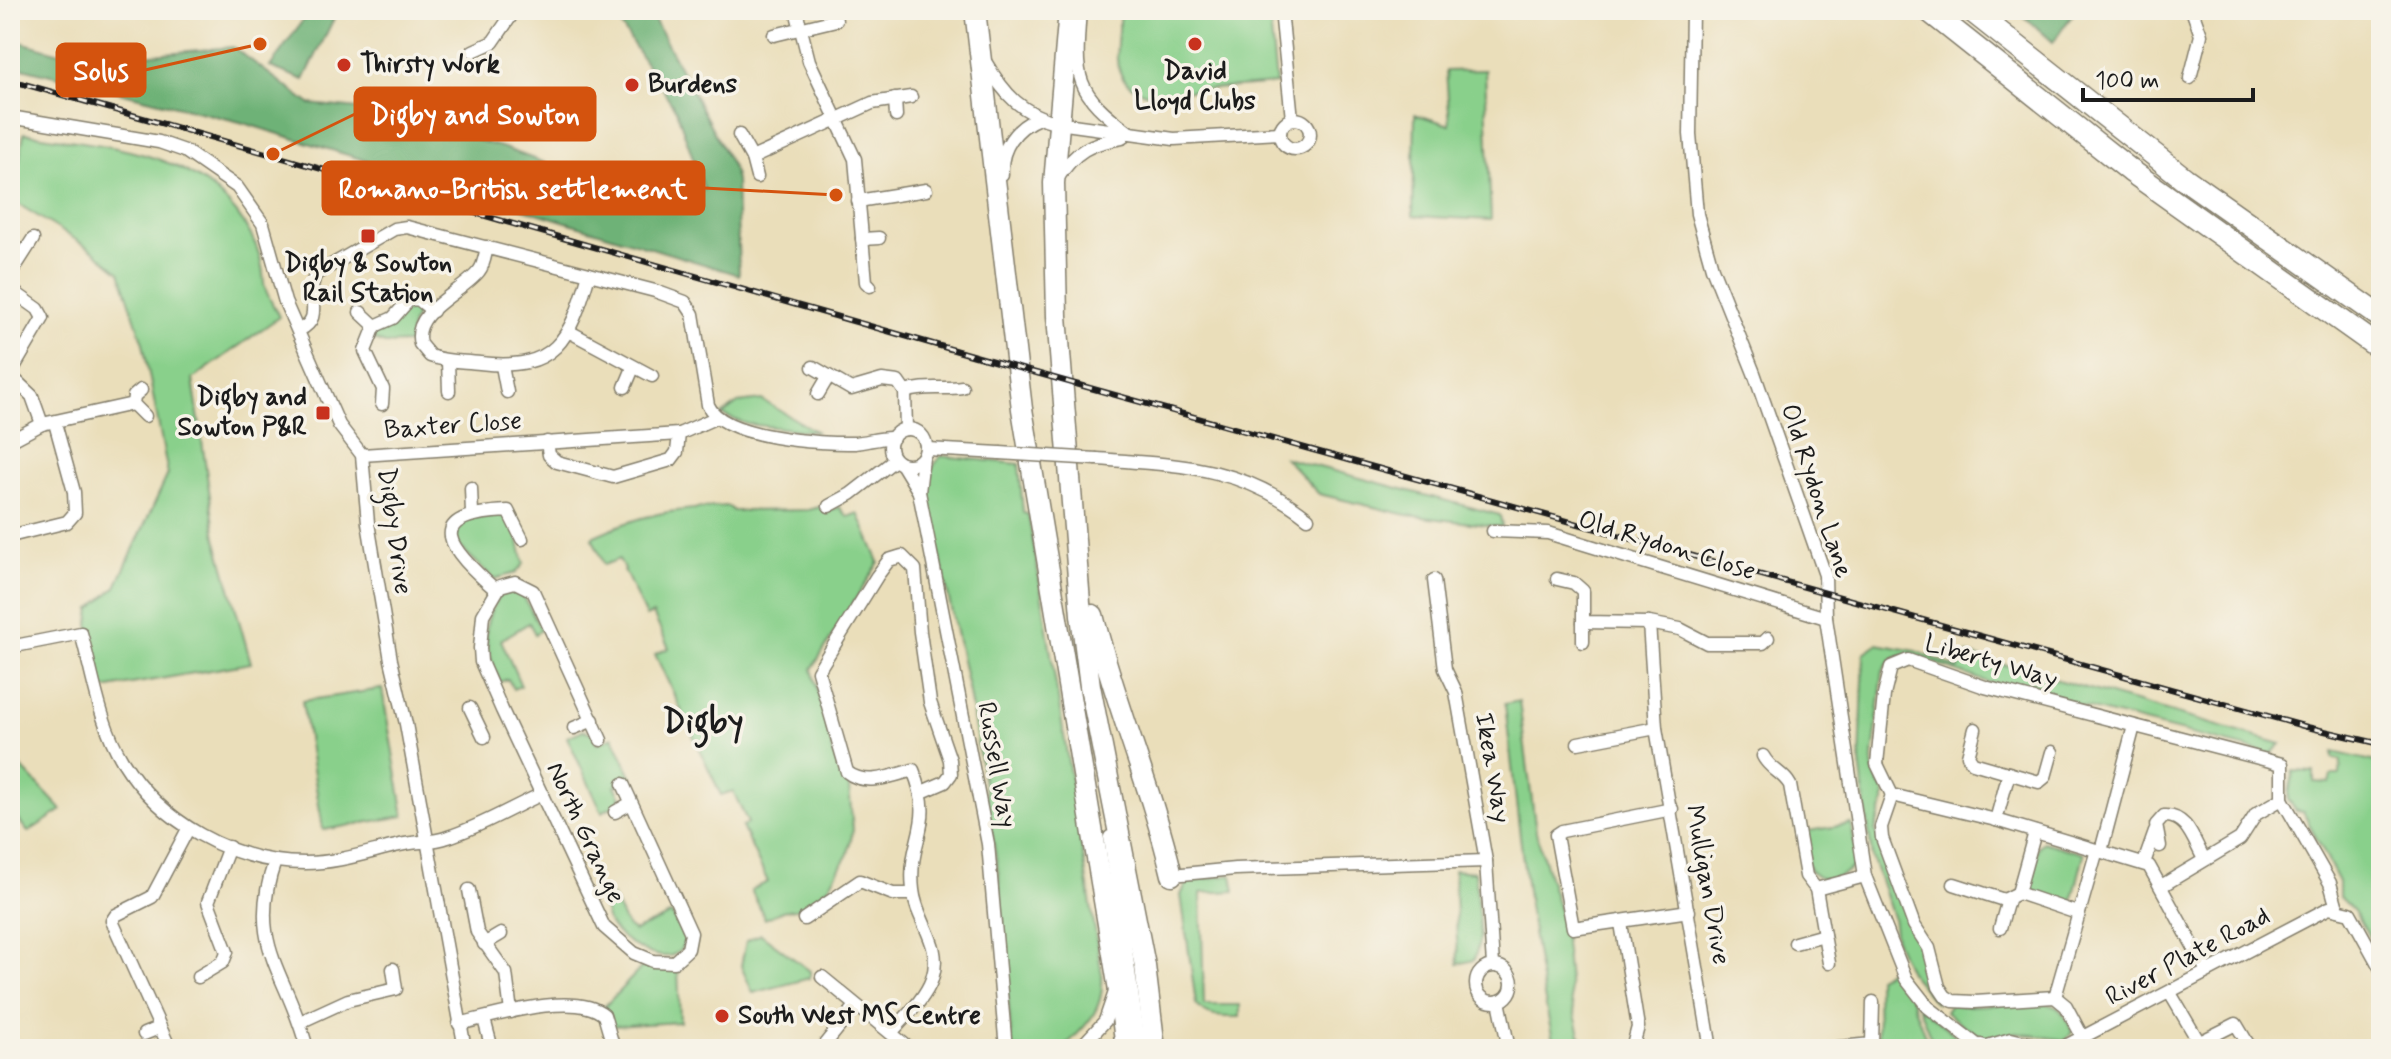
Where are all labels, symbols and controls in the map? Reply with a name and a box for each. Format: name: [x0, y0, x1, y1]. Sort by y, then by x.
marker: David Lloyd Clubs: [1186, 35, 1204, 53]
callout: Solus: [57, 44, 145, 96]
place label: Thirsty Work: [360, 48, 500, 82]
scale bar: [2083, 52, 2253, 102]
text: Solus: [73, 54, 129, 91]
place label: David Lloyd Clubs: [1134, 55, 1256, 119]
marker: Thirsty Work: [335, 56, 353, 74]
text: 100 m: [2095, 66, 2159, 97]
place label: Burdens: [648, 68, 738, 102]
marker: Burdens: [623, 76, 641, 94]
callout: Digby and Sowton: [355, 88, 595, 140]
text: Digby and Sowton: [370, 98, 580, 138]
callout: Romano-British settlement: [323, 162, 704, 214]
text: Romano-British settlement: [338, 172, 688, 209]
marker: Digby & Sowton Rail Station: [359, 227, 377, 245]
place label: Digby & Sowton Rail Station: [284, 247, 452, 311]
place label: Digby and Sowton P&R: [177, 381, 307, 445]
street label: Old Rydon Lane: [1772, 400, 1860, 582]
marker: Digby and Sowton P&R: [314, 404, 332, 422]
street label: Baxter Close: [383, 404, 523, 448]
street label: Digby Drive: [365, 465, 420, 597]
street label: Old Rydon Close: [1574, 503, 1760, 589]
street label: Liberty Way: [1920, 627, 2062, 697]
street label: Russell Way: [968, 699, 1024, 831]
district label: Digby: [662, 700, 744, 749]
street label: Ikea Way: [1466, 710, 1518, 826]
street label: North Grange: [537, 757, 633, 909]
street label: Mulligan Drive: [1676, 802, 1738, 968]
street label: River Plate Road: [2100, 899, 2276, 1015]
place label: South West MS Centre: [738, 999, 981, 1033]
marker: South West MS Centre: [713, 1007, 731, 1025]

